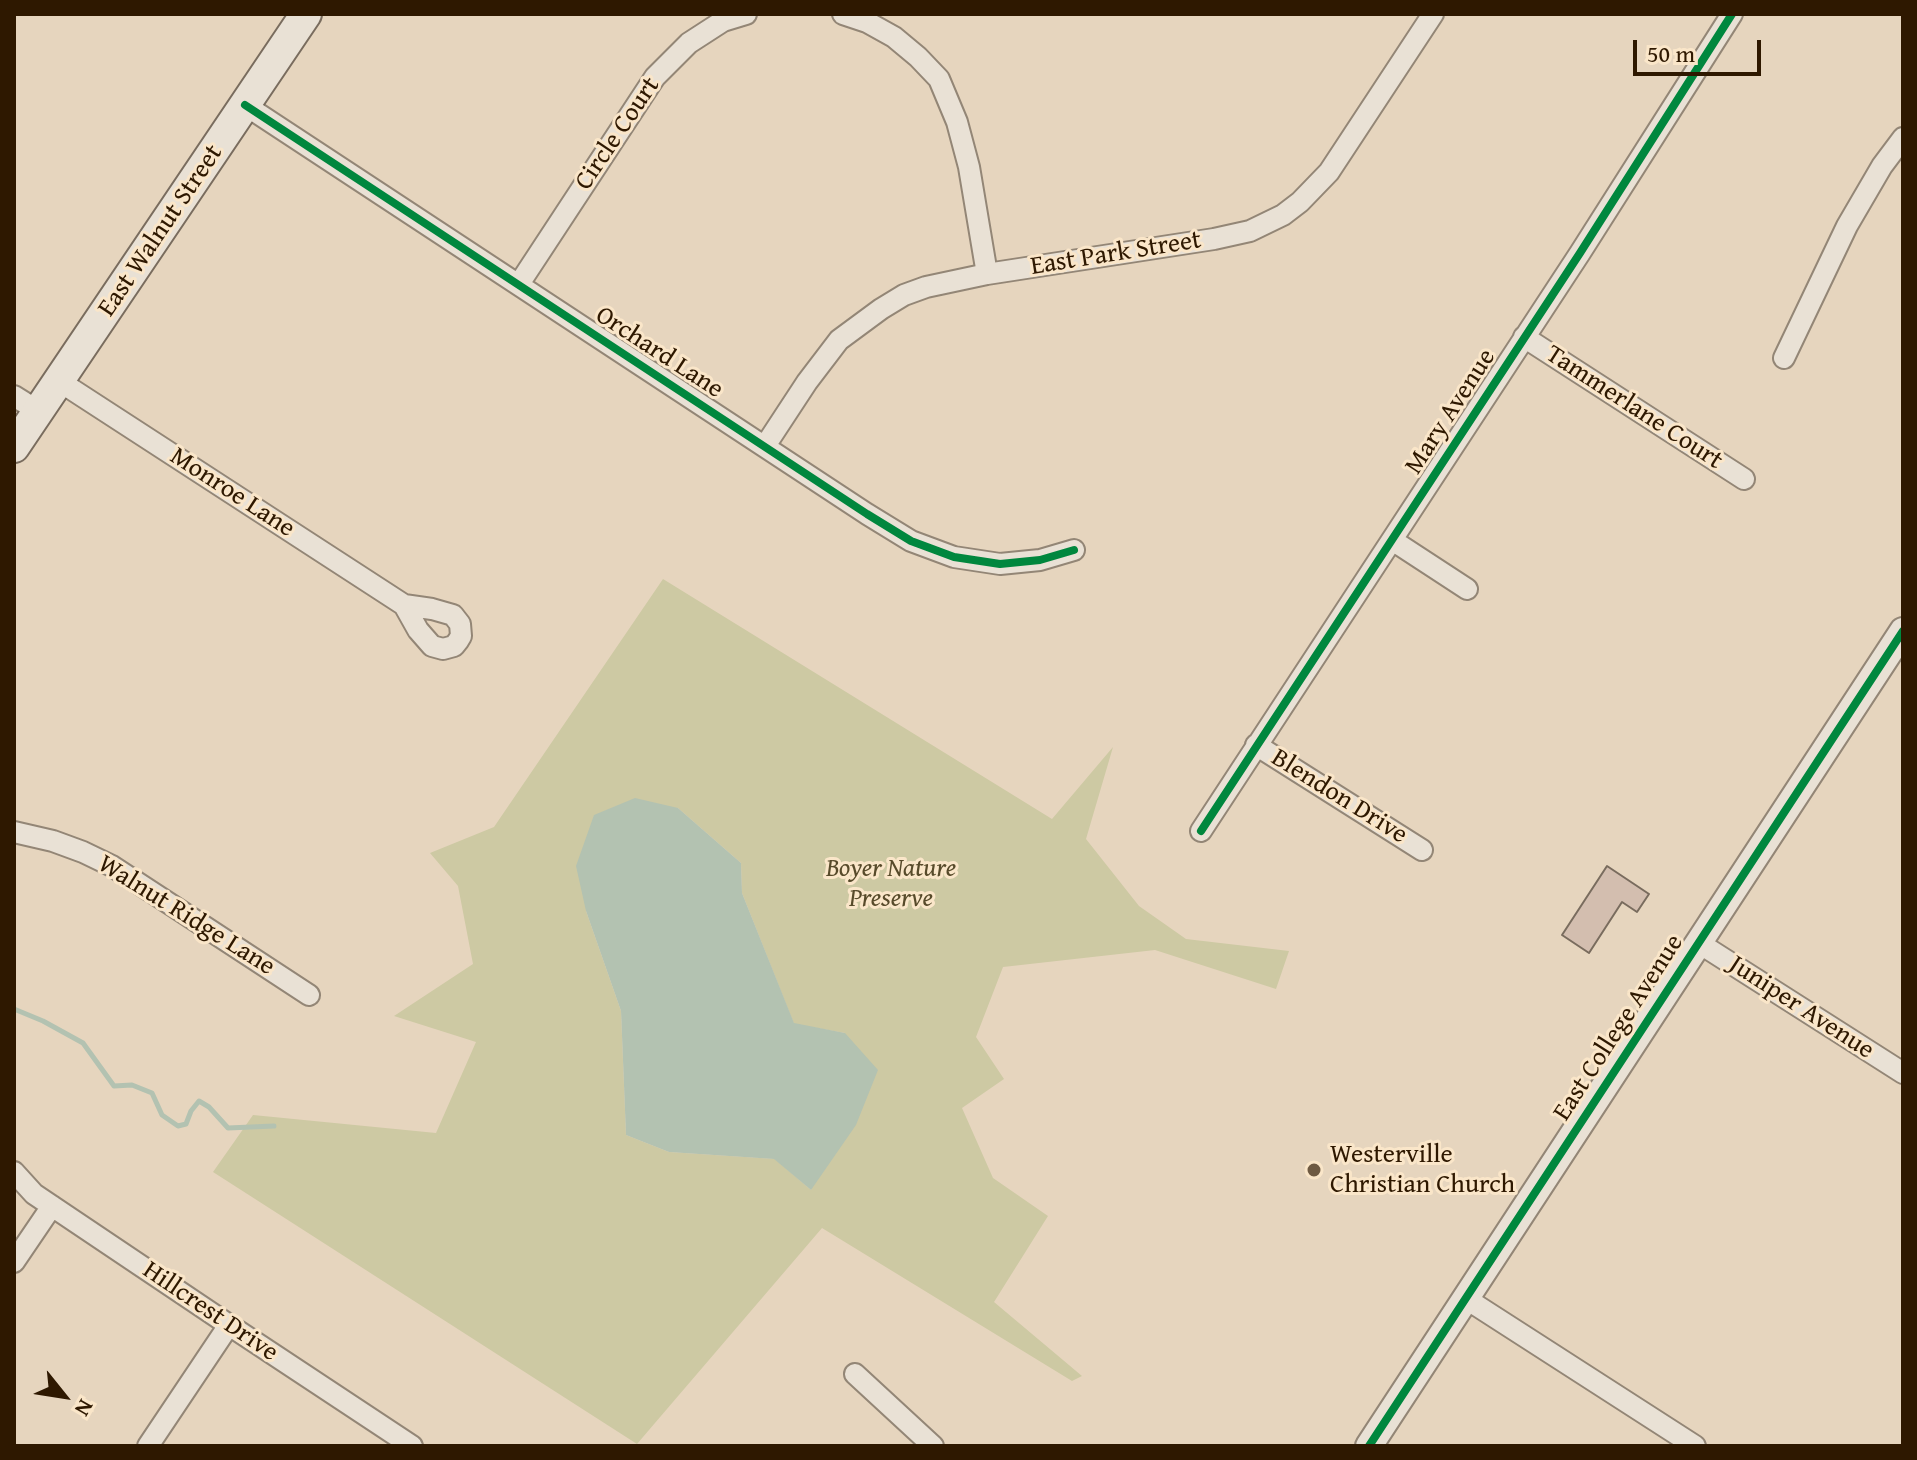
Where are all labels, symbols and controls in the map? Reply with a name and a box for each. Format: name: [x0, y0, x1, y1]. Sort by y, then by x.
scale bar: [1637, 24, 1765, 74]
text: 50 m: [1647, 36, 1695, 71]
street label: Circle Court: [569, 72, 667, 196]
street label: East Walnut Street: [92, 139, 230, 323]
street label: East Park Street: [1028, 225, 1204, 283]
street label: Orchard Lane: [589, 300, 729, 406]
street label: Tammerlane Court: [1540, 339, 1728, 477]
street label: Mary Avenue: [1399, 344, 1503, 480]
street label: Monroe Lane: [164, 441, 300, 545]
street label: Blendon Drive: [1265, 743, 1413, 851]
street label: Walnut Ridge Lane: [92, 849, 280, 983]
park label: Boyer Nature Preserve: [826, 853, 956, 914]
street label: East College Avenue: [1547, 929, 1691, 1127]
street label: Juniper Avenue: [1723, 950, 1879, 1066]
place label: Westerville Christian Church: [1330, 1139, 1515, 1200]
marker: Westerville Christian Church: [1305, 1161, 1323, 1179]
street label: Hillcrest Drive: [136, 1255, 284, 1369]
north arrow: [24, 1356, 104, 1436]
text: N: [67, 1394, 102, 1422]

